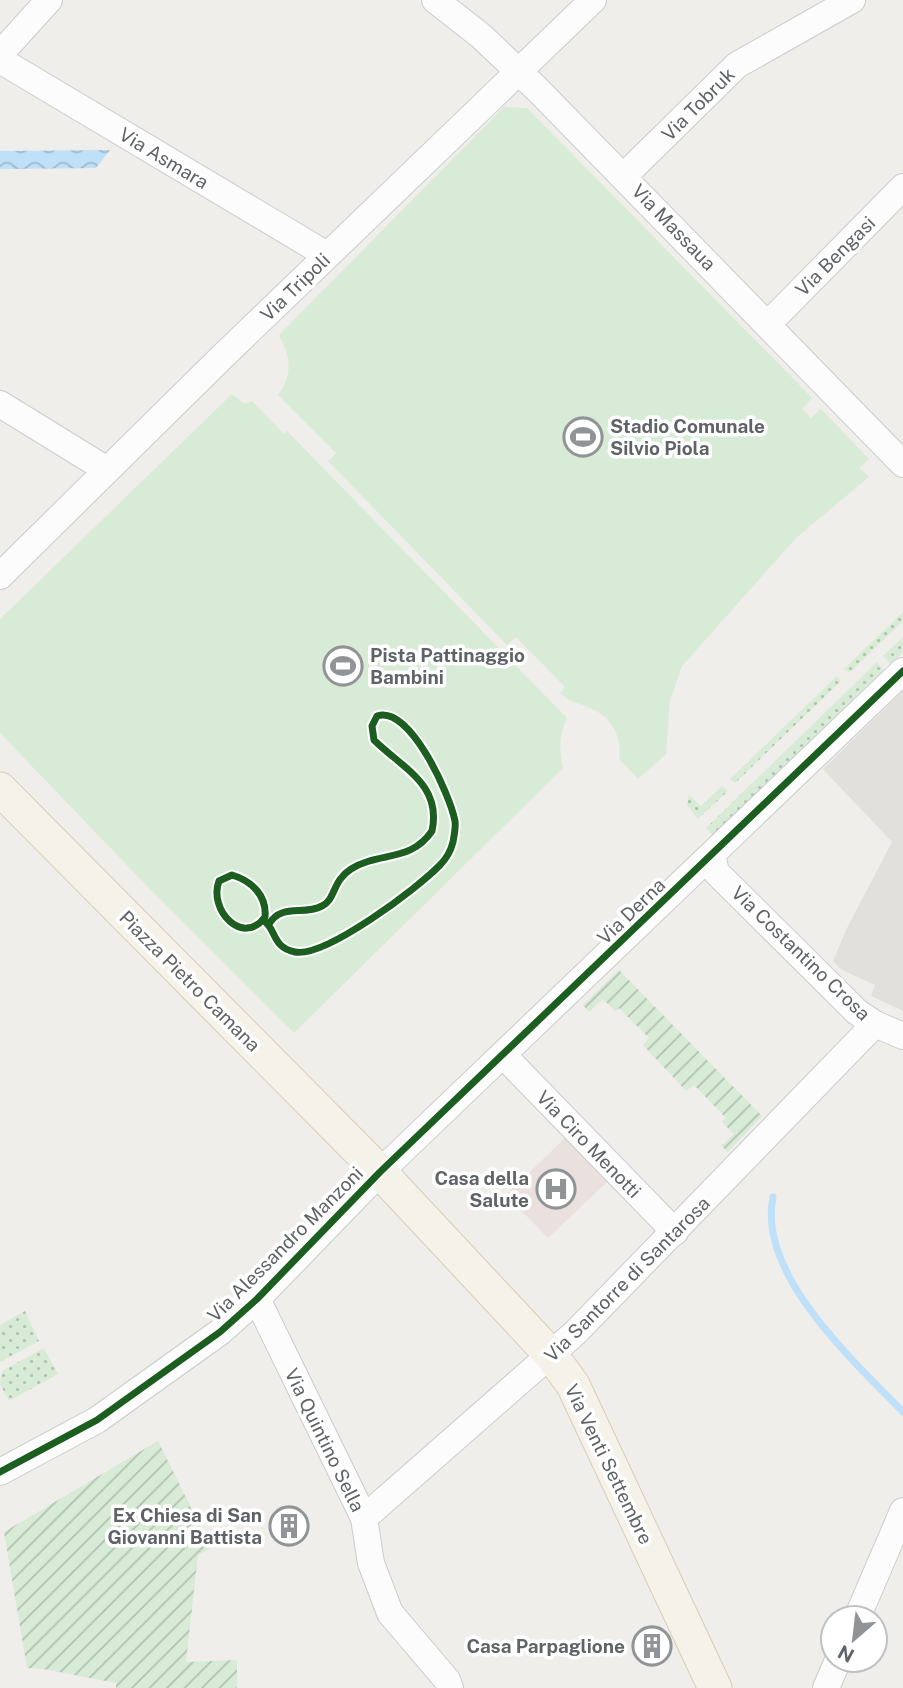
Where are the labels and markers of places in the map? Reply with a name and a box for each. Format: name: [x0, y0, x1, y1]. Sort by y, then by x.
place label: Stadio Comunale Silvio Piola: [610, 415, 765, 459]
sports icon: Stadio Comunale Silvio Piola: [562, 416, 604, 458]
place label: Pista Pattinaggio Bambini: [370, 644, 525, 688]
sports icon: Pista Pattinaggio Bambini: [322, 645, 364, 687]
place label: Casa della Salute: [435, 1167, 529, 1211]
hospital icon: Casa della Salute: [535, 1168, 577, 1210]
place label: Ex Chiesa di San Giovanni Battista: [107, 1504, 262, 1548]
building icon: Ex Chiesa di San Giovanni Battista: [268, 1505, 310, 1547]
building icon: Casa Parpaglione: [631, 1625, 673, 1667]
place label: Casa Parpaglione: [467, 1635, 625, 1657]

